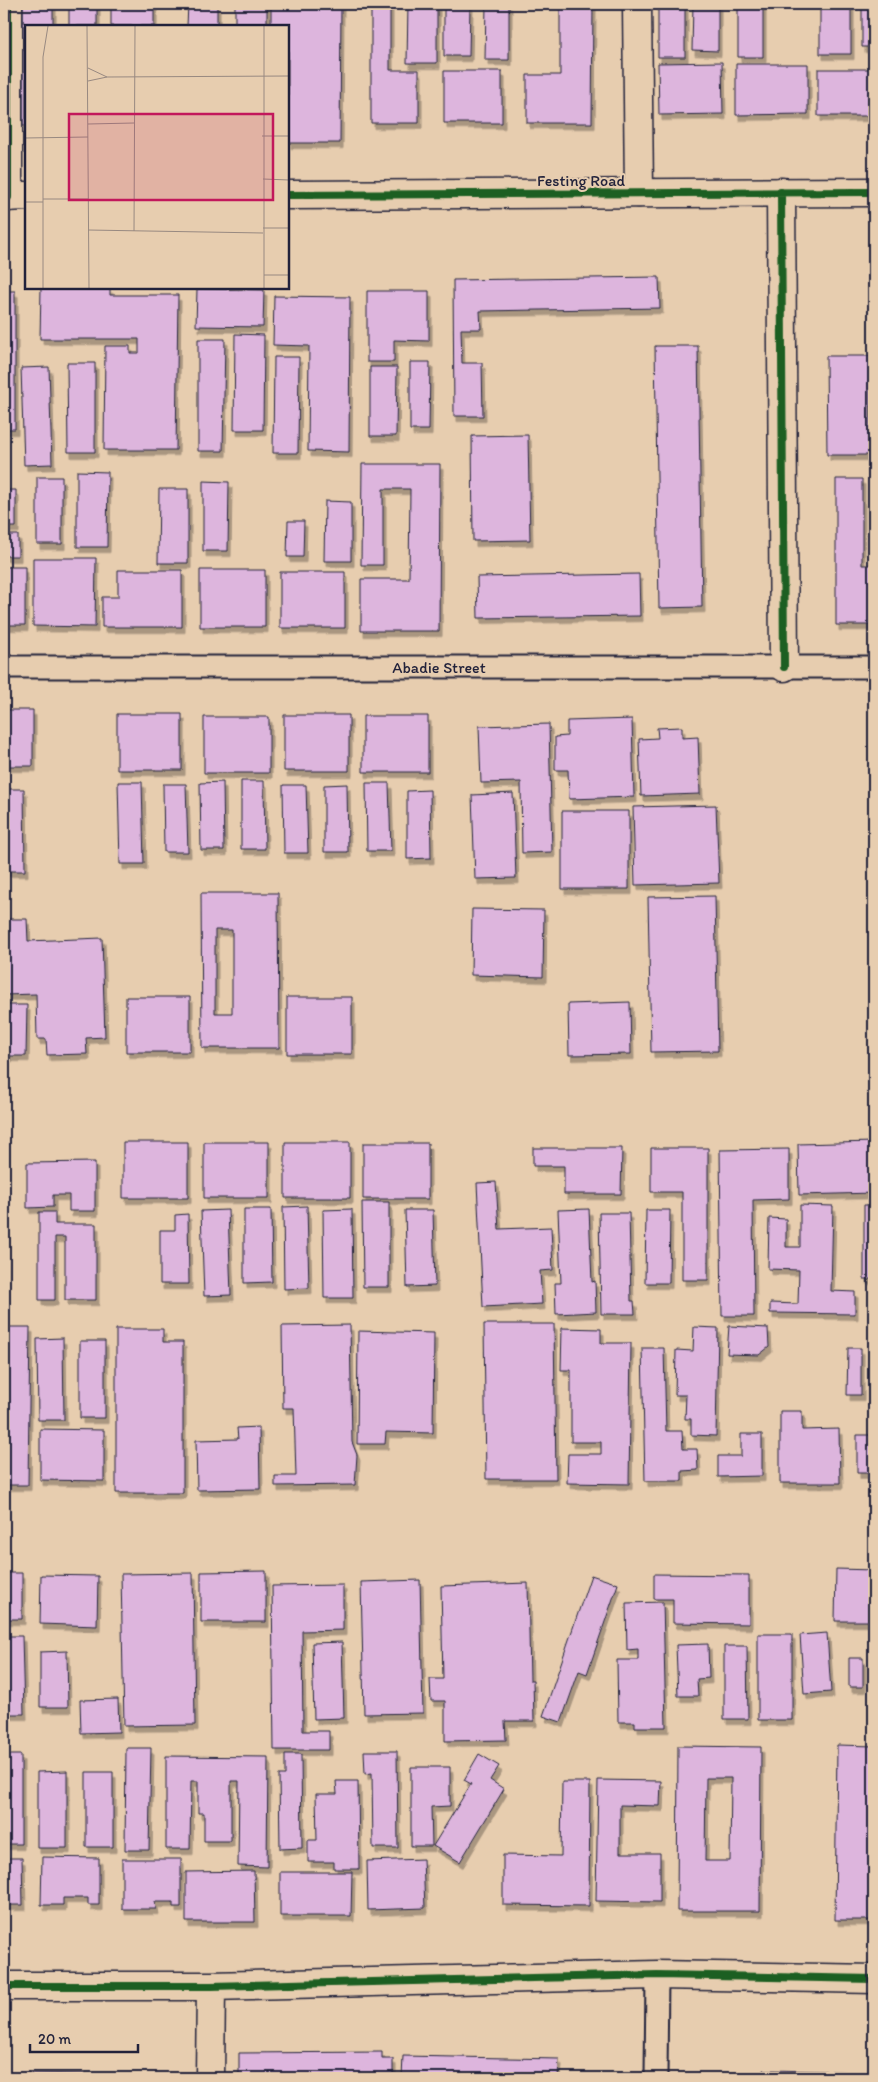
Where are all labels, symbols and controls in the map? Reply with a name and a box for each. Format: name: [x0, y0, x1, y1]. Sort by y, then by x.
inset map: [25, 25, 289, 289]
street label: Festing Road: [537, 171, 625, 190]
street label: Abadie Street: [392, 658, 486, 677]
scale bar: [30, 2022, 138, 2054]
text: 20 m: [38, 2030, 72, 2048]

